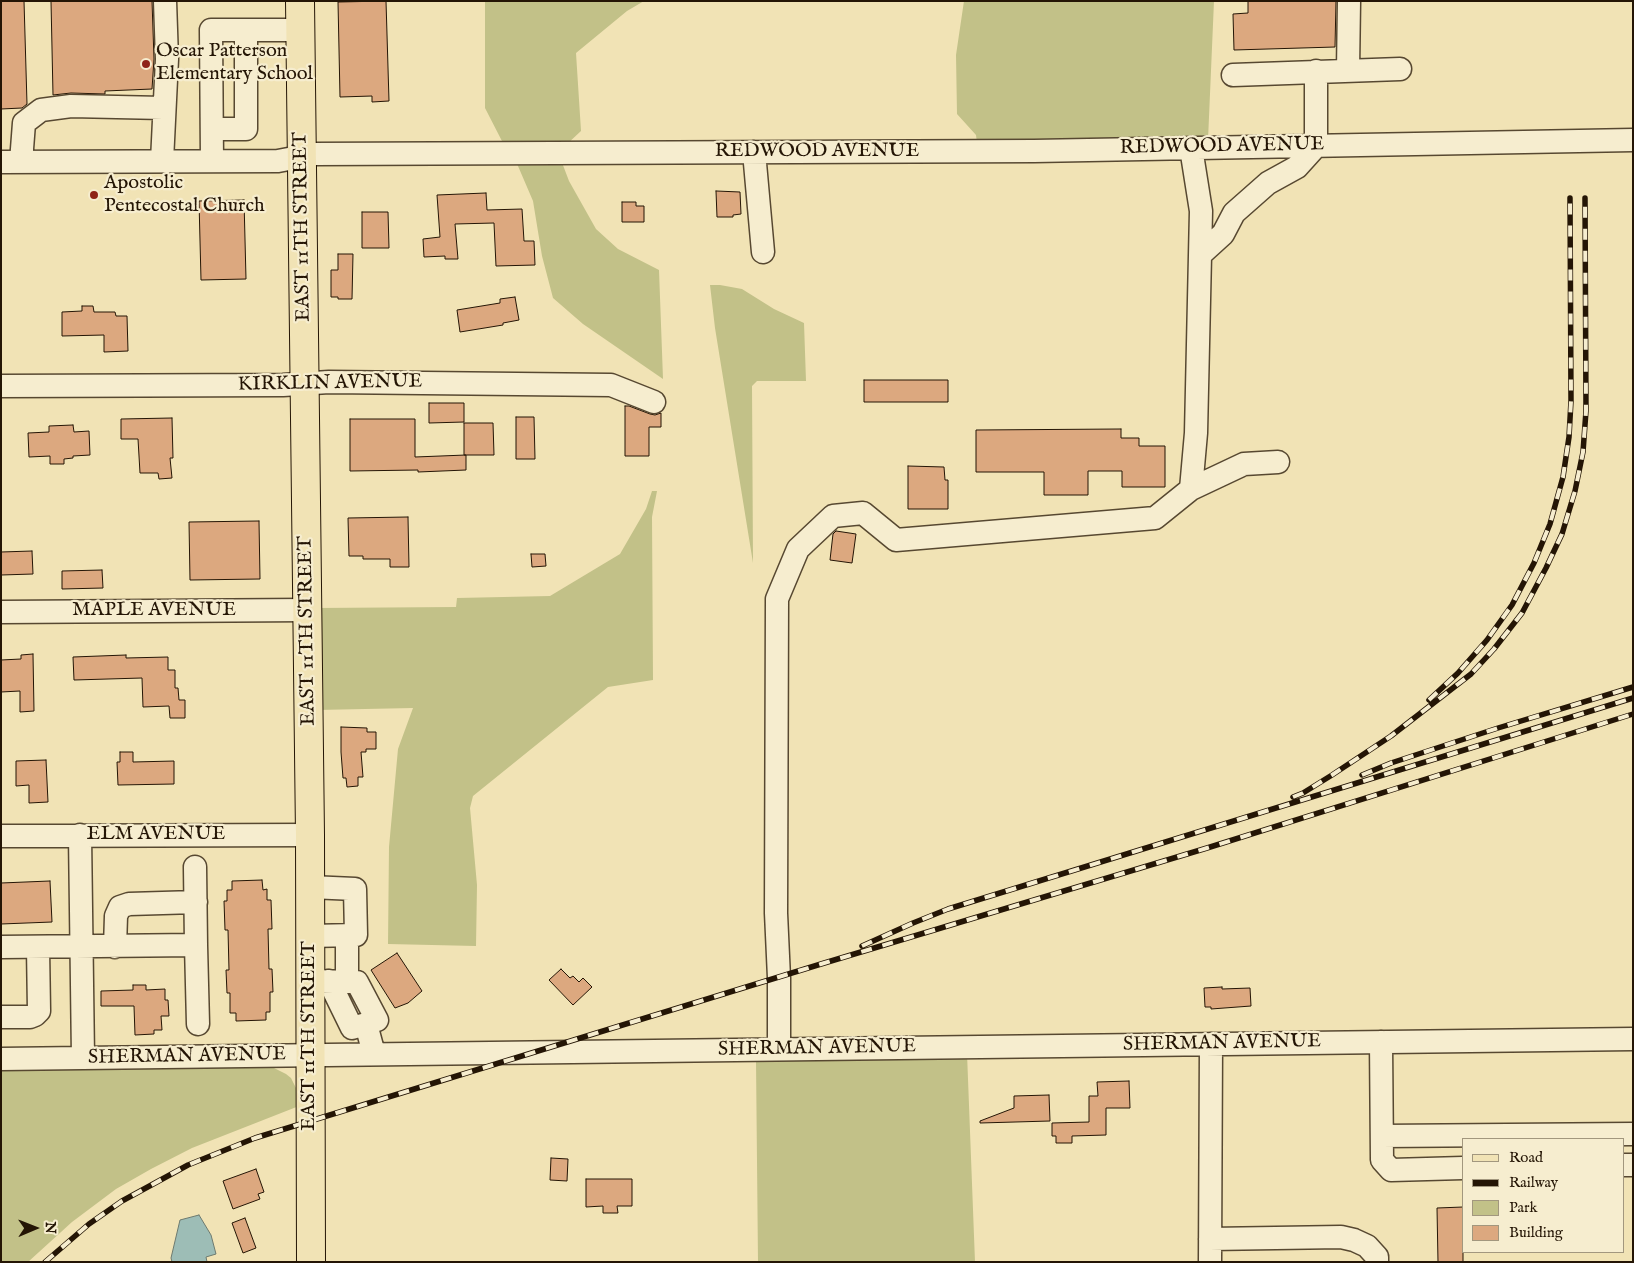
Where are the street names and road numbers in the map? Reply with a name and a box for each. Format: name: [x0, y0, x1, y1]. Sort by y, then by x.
street label: EAST 11TH STREET: [289, 132, 317, 322]
street label: REDWOOD AVENUE: [1119, 133, 1325, 161]
street label: REDWOOD AVENUE: [715, 140, 919, 164]
street label: KIRKLIN AVENUE: [237, 370, 423, 398]
street label: EAST 11TH STREET: [294, 536, 322, 726]
street label: MAPLE AVENUE: [72, 599, 236, 623]
street label: ELM AVENUE: [87, 823, 225, 847]
street label: EAST 11TH STREET: [298, 941, 322, 1131]
street label: SHERMAN AVENUE: [1123, 1030, 1321, 1058]
street label: SHERMAN AVENUE: [718, 1035, 916, 1063]
street label: SHERMAN AVENUE: [88, 1043, 286, 1071]

